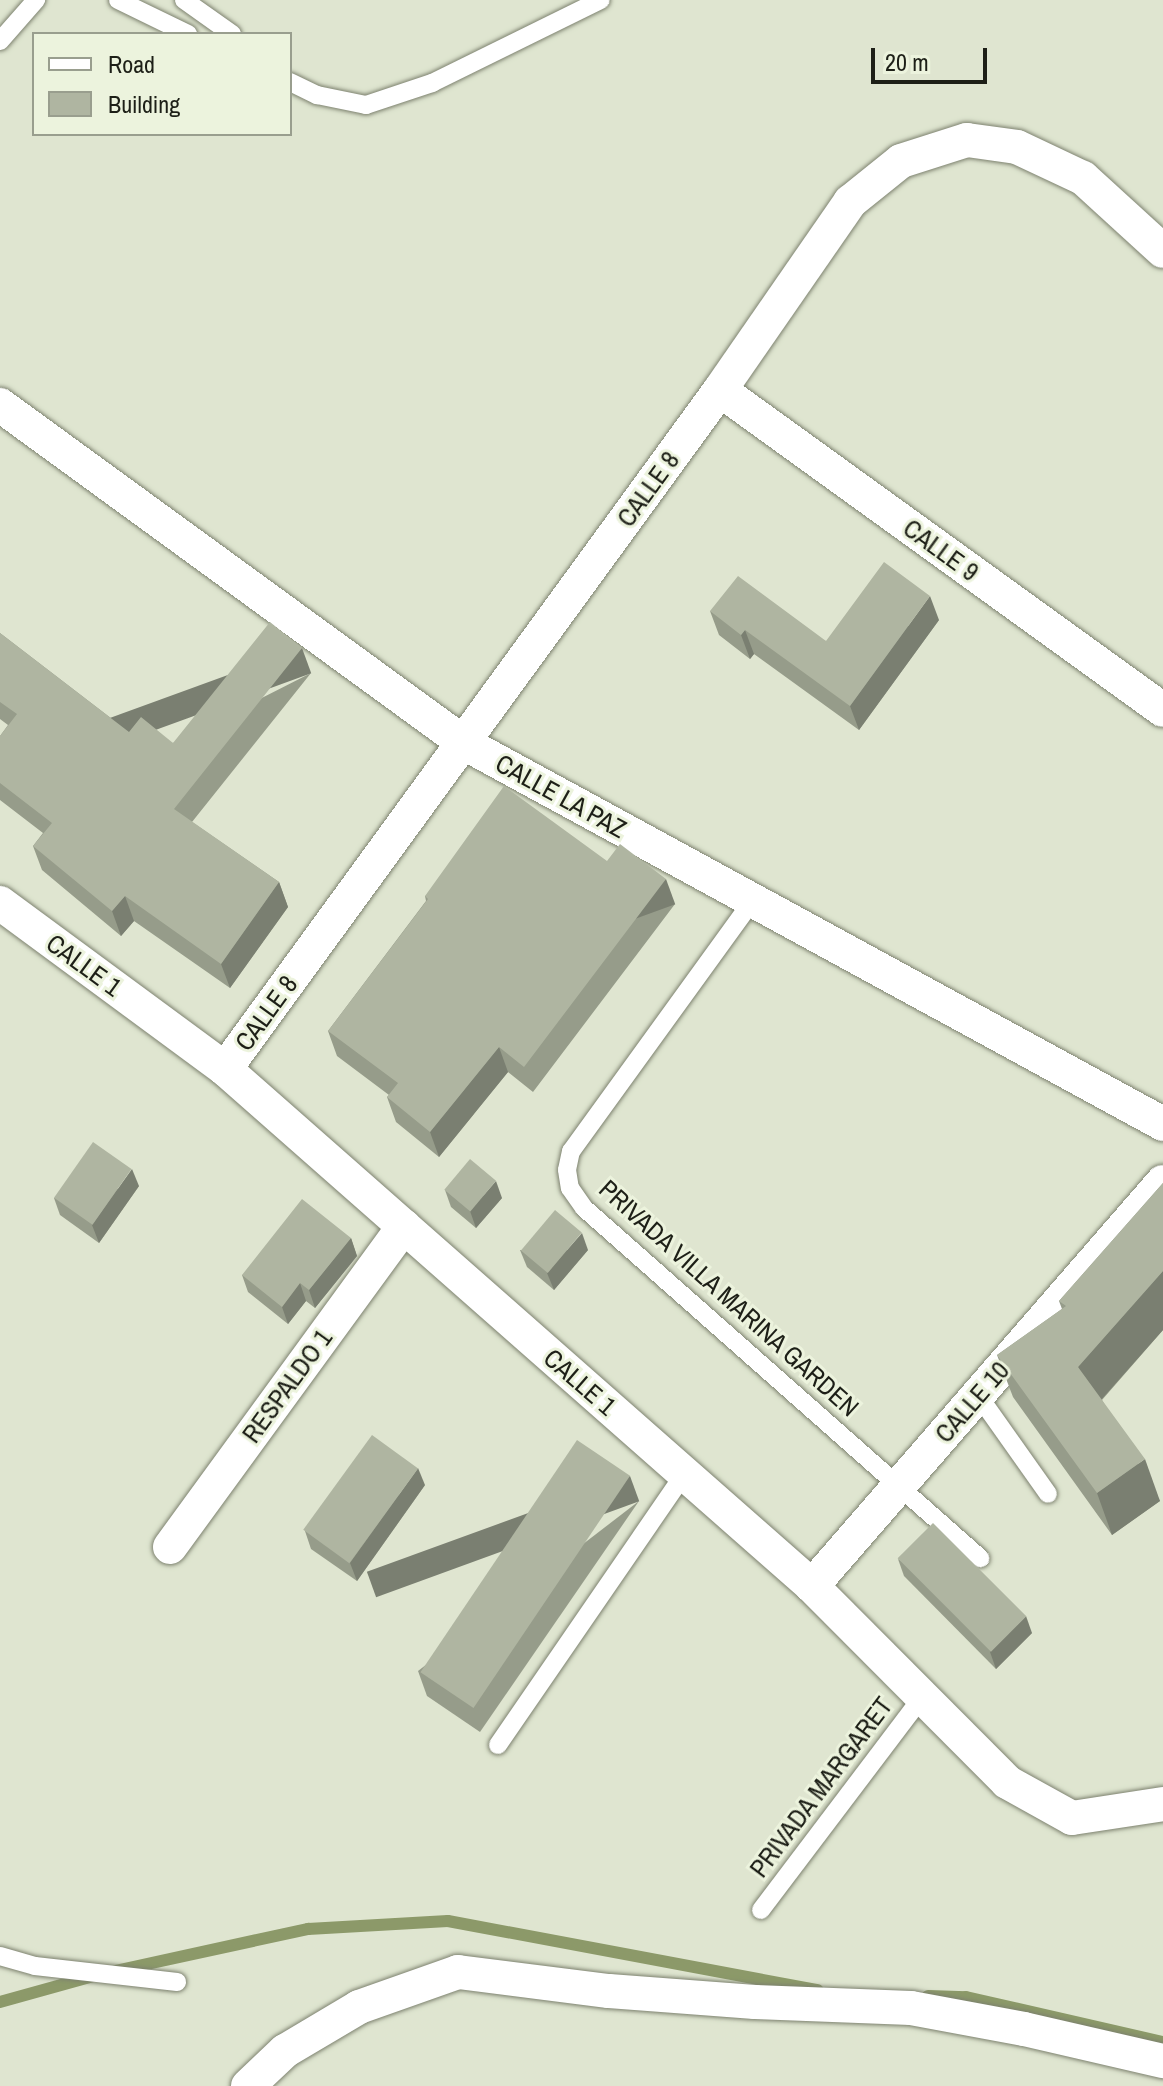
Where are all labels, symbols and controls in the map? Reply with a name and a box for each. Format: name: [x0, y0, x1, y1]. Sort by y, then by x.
legend: [32, 32, 292, 136]
scale bar: [875, 32, 991, 82]
text: 20 m: [885, 46, 929, 78]
text: Road: [108, 48, 155, 80]
text: Building: [108, 88, 180, 120]
street label: CALLE 8: [610, 445, 686, 533]
street label: CALLE 9: [897, 512, 985, 588]
street label: CALLE LA PAZ: [490, 747, 632, 845]
street label: CALLE 1: [40, 927, 128, 1003]
street label: CALLE 8: [228, 969, 304, 1057]
street label: PRIVADA VILLA MARINA GARDEN: [591, 1172, 867, 1424]
street label: RESPALDO 1: [235, 1323, 339, 1449]
street label: CALLE 1: [538, 1342, 622, 1422]
street label: CALLE 10: [928, 1355, 1016, 1449]
street label: PRIVADA MARGARET: [743, 1690, 899, 1884]

